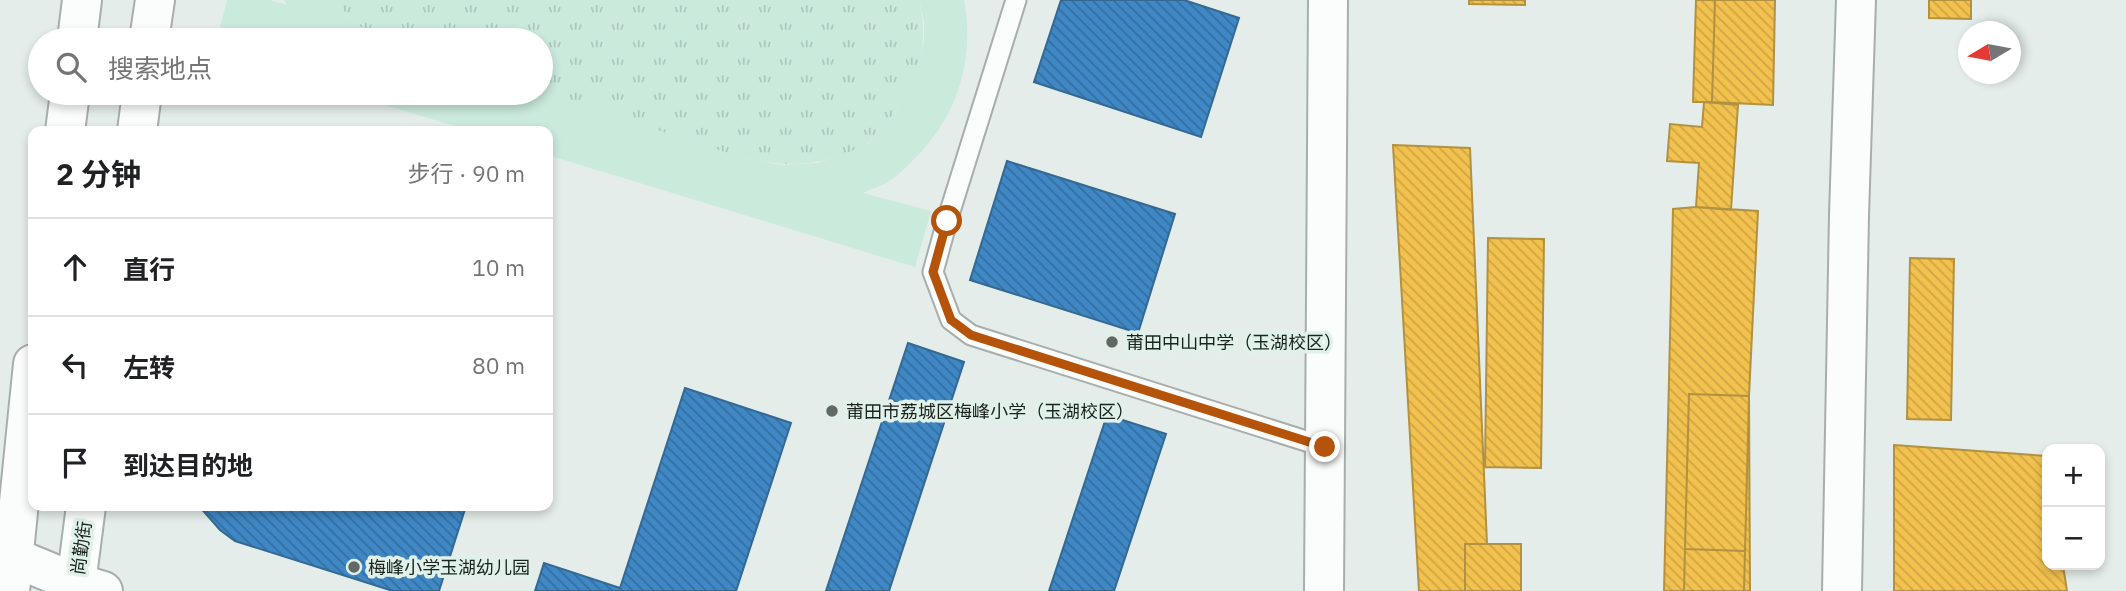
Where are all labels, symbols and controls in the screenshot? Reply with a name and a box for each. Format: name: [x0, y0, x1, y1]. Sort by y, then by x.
north arrow: [1958, 21, 2021, 84]
search box: [28, 28, 553, 105]
icon: search: [52, 48, 90, 86]
text: 搜索地点: [108, 51, 212, 85]
text: 2 分钟: [56, 154, 141, 193]
text: 步行 · 90 m: [408, 158, 525, 188]
route start: [931, 205, 962, 236]
icon: ahead: [56, 248, 94, 286]
text: 直行: [123, 252, 175, 286]
text: 10 m: [472, 252, 525, 282]
place label: 莆田中山中学（玉湖校区）: [1126, 331, 1342, 354]
marker: 莆田中山中学（玉湖校区）: [1104, 334, 1120, 350]
icon: left: [56, 346, 94, 384]
text: 左转: [123, 350, 175, 384]
text: 80 m: [472, 350, 525, 380]
place label: 莆田市荔城区梅峰小学（玉湖校区）: [846, 400, 1134, 423]
marker: 莆田市荔城区梅峰小学（玉湖校区）: [824, 403, 840, 419]
route end: [1309, 431, 1340, 462]
icon: arrive: [56, 444, 94, 482]
map controls: [2042, 444, 2105, 570]
button: +: [2042, 444, 2105, 507]
text: 到达目的地: [123, 448, 253, 482]
button: −: [2042, 507, 2105, 570]
street label: 尚勤街: [66, 520, 96, 576]
place label: 梅峰小学玉湖幼儿园: [368, 556, 530, 579]
marker: 梅峰小学玉湖幼儿园: [346, 559, 362, 575]

